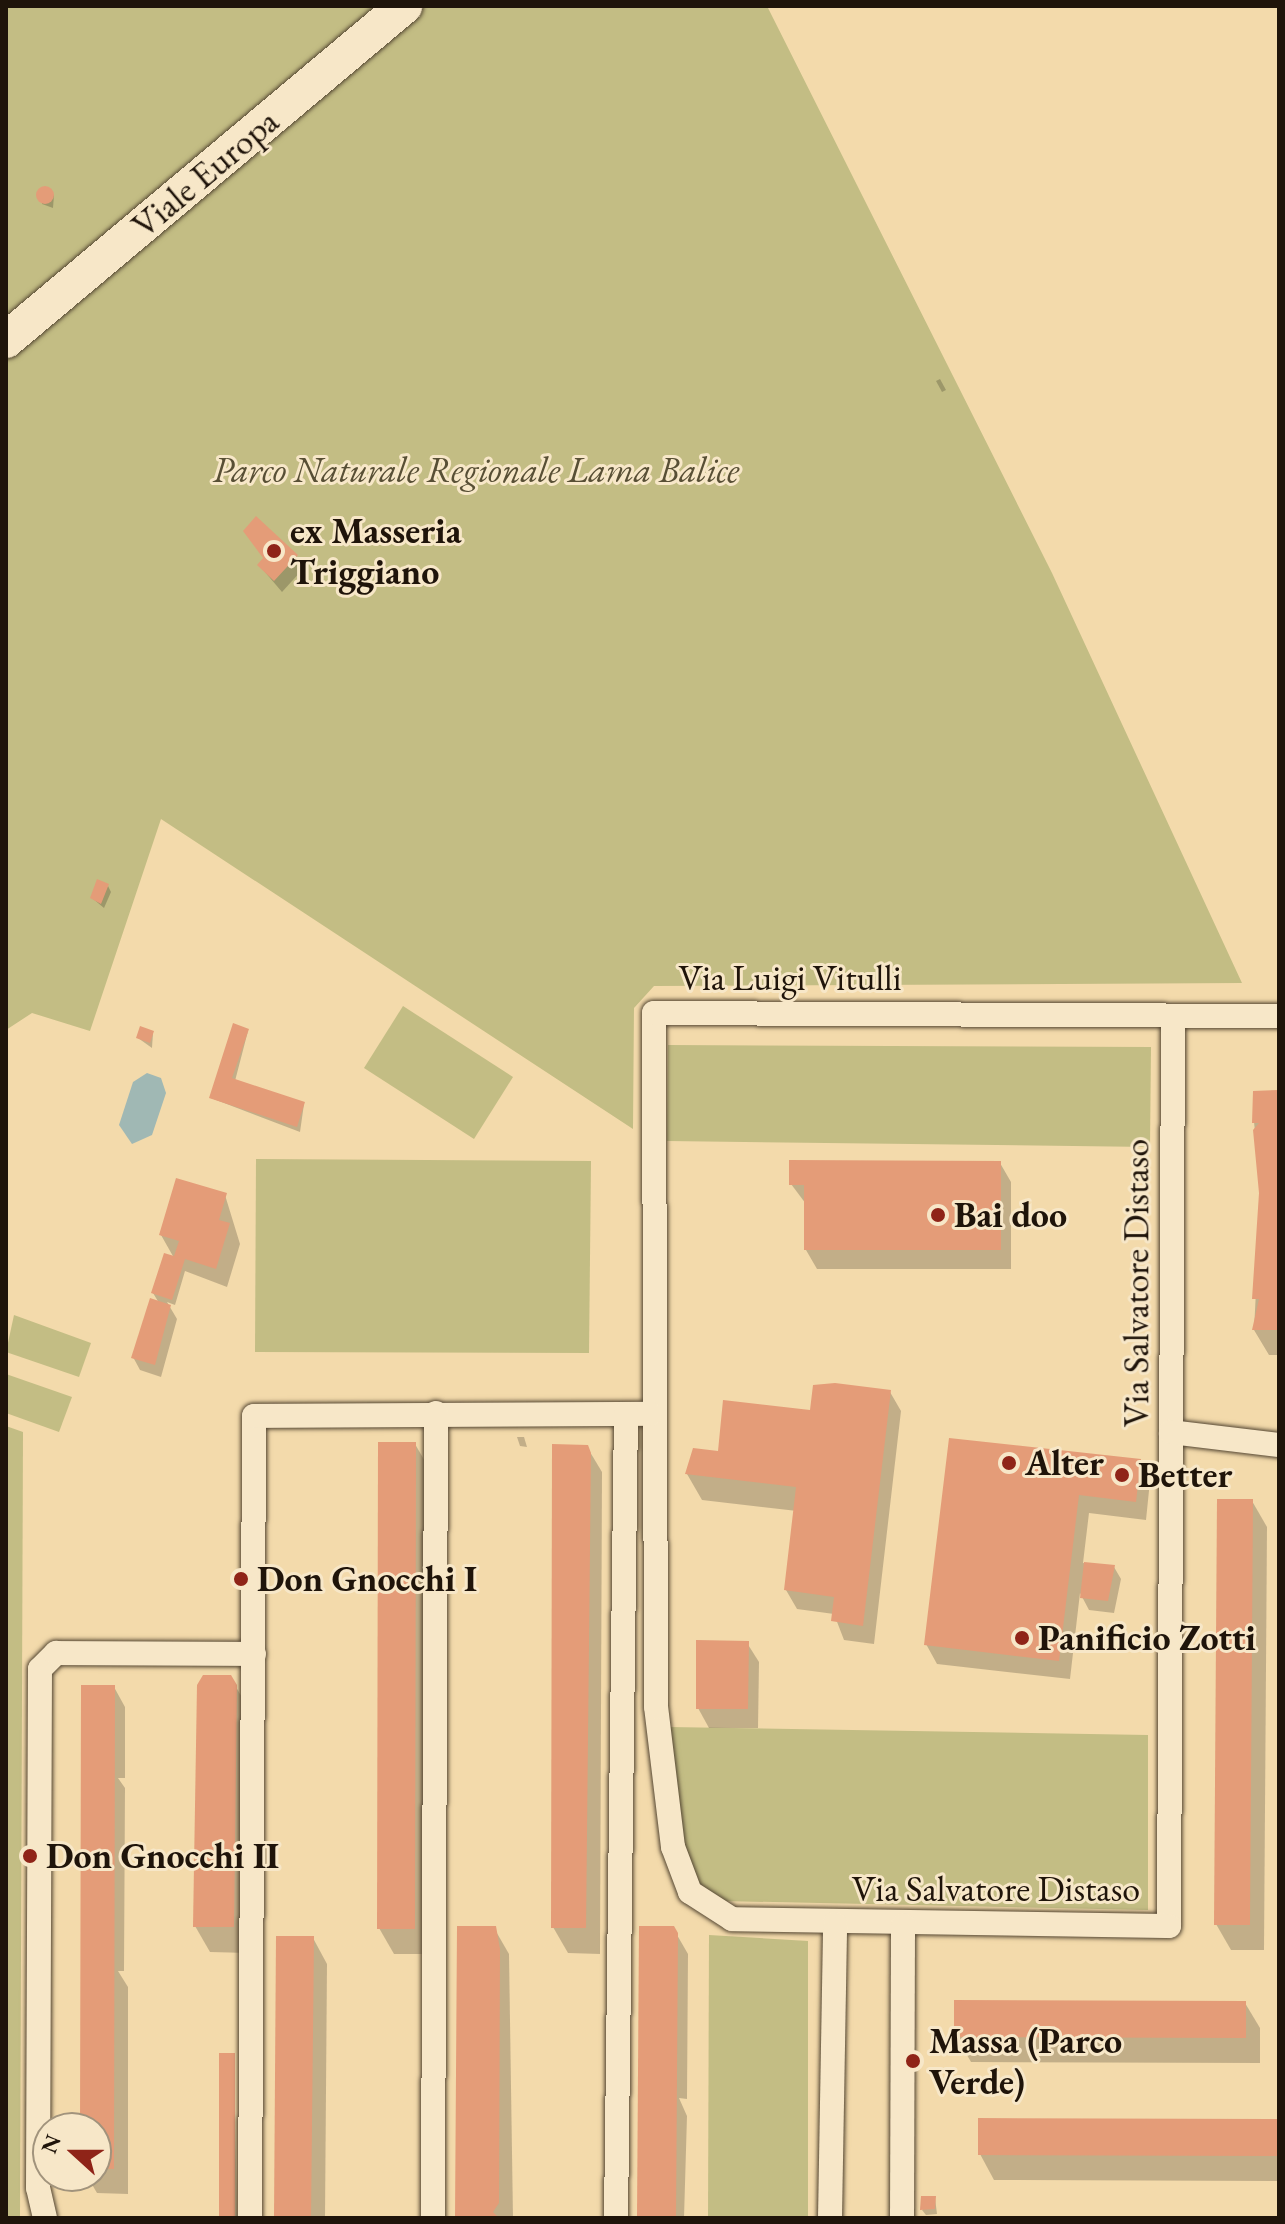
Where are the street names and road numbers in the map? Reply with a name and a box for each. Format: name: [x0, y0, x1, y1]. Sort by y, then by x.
street label: Viale Europa: [123, 99, 287, 247]
street label: Via Luigi Vitulli: [678, 956, 902, 1000]
street label: Via Salvatore Distaso: [1114, 1139, 1158, 1427]
street label: Via Salvatore Distaso: [852, 1867, 1140, 1911]

